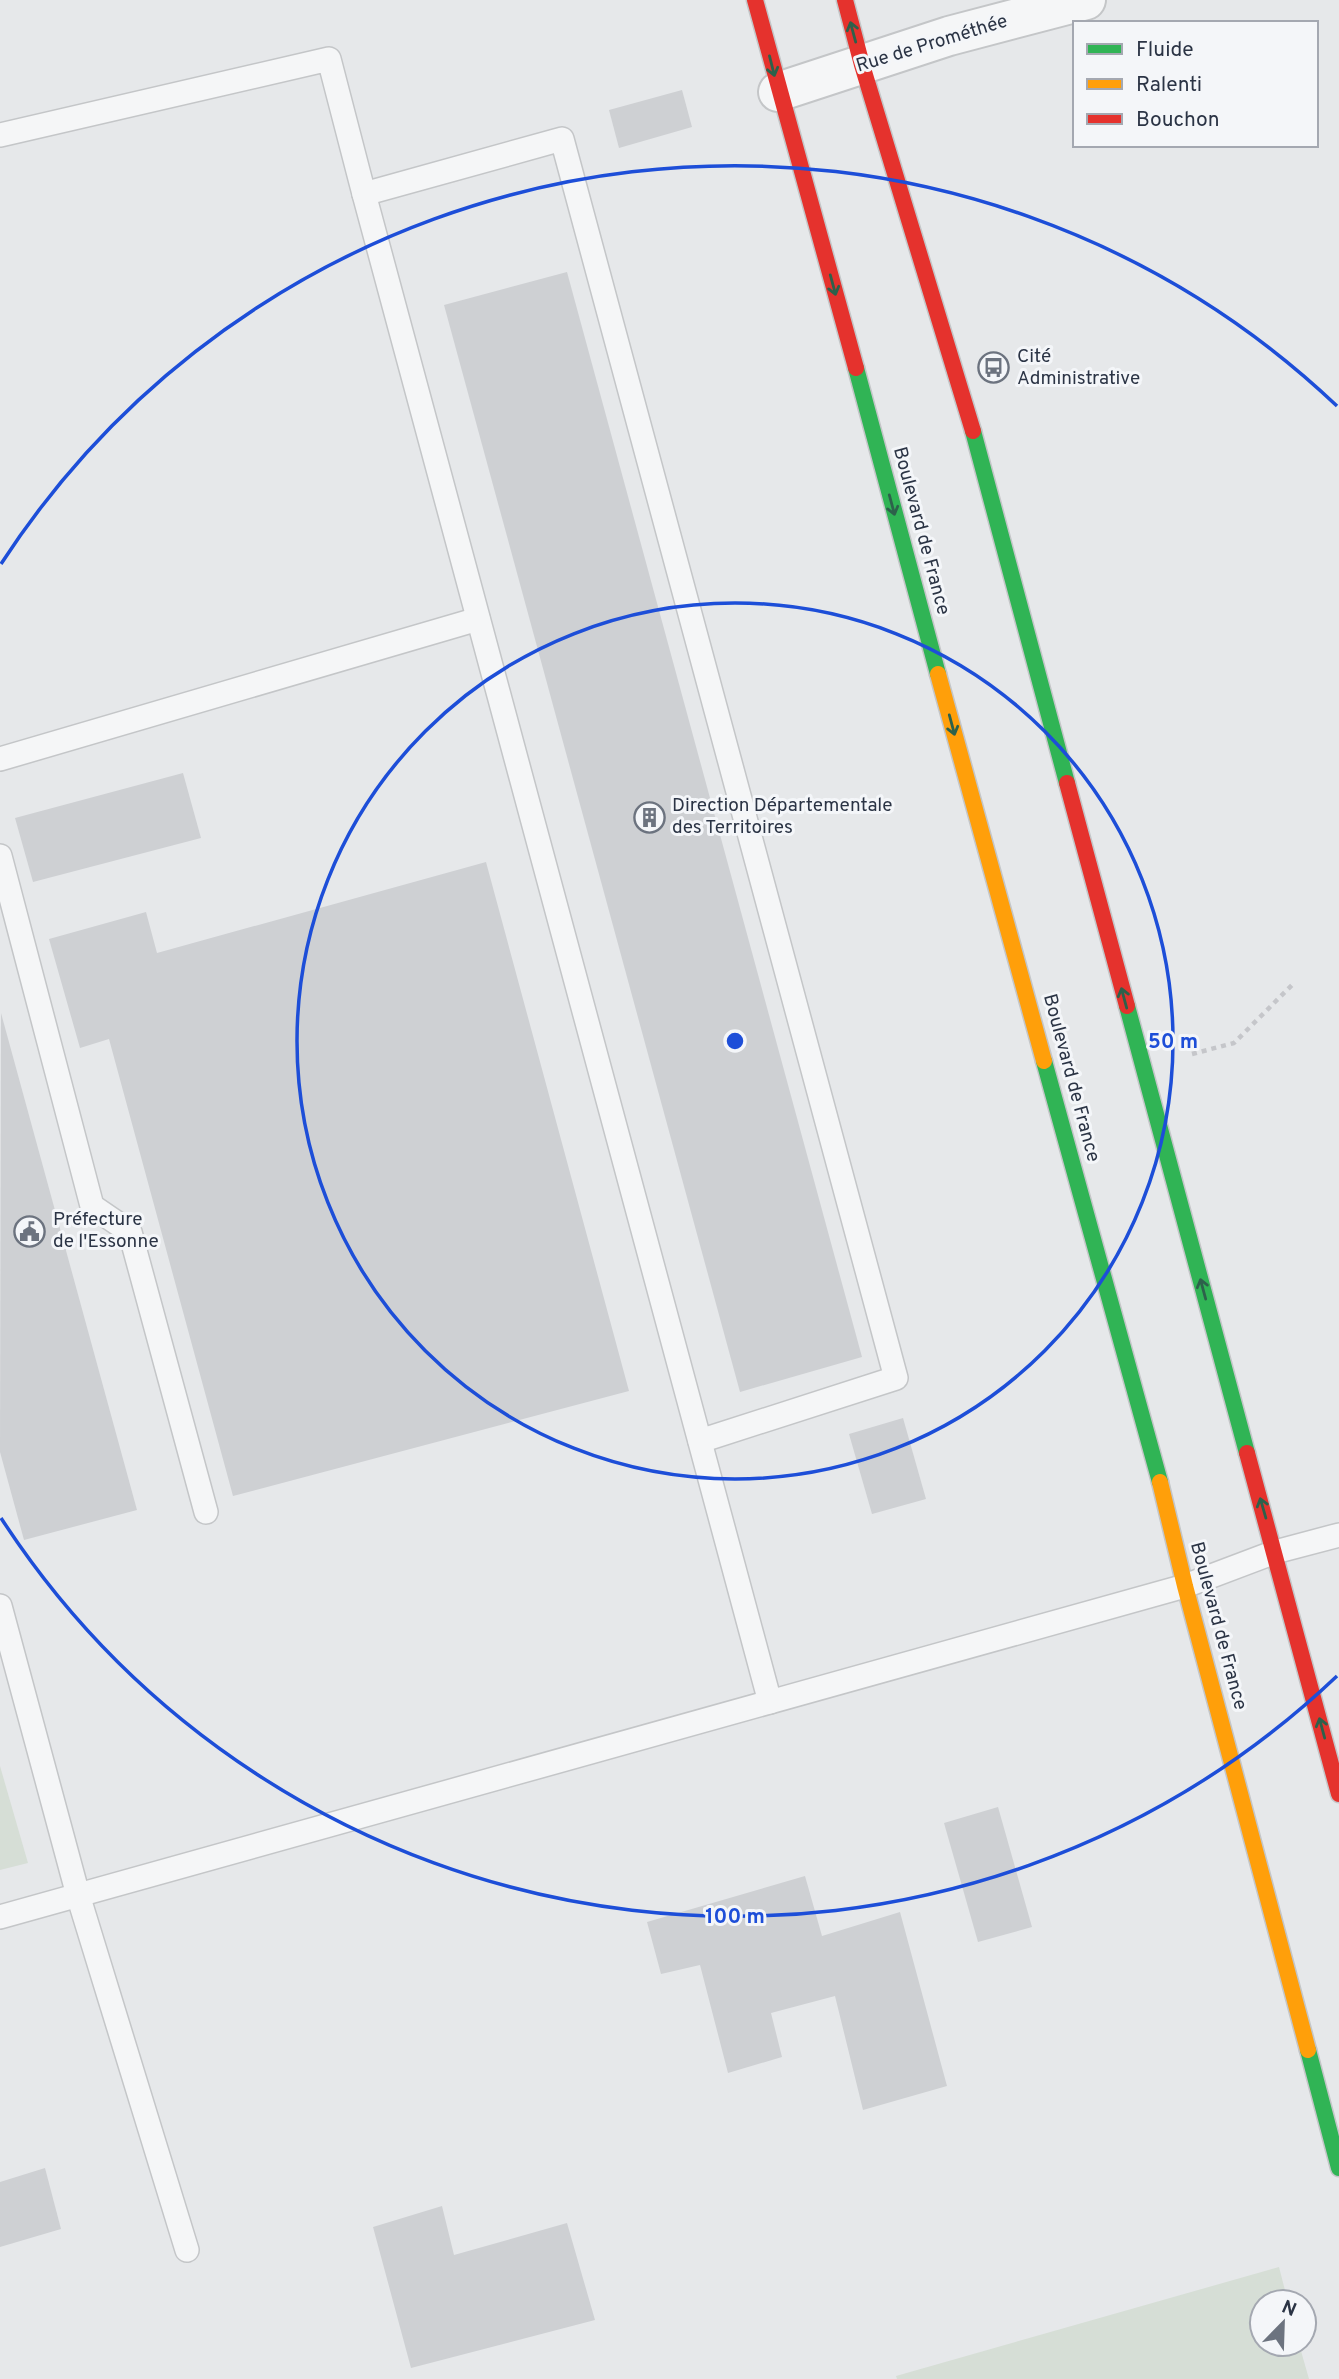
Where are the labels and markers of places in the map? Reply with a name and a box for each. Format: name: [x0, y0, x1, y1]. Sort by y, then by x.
place label: Cité Administrative: [1017, 345, 1140, 391]
bus stop icon: Cité Administrative: [977, 351, 1011, 385]
place label: Direction Départementale des Territoires: [672, 794, 893, 840]
building icon: Direction Départementale des Territoires: [632, 800, 666, 834]
centre of rings: [723, 1029, 747, 1053]
place label: Préfecture de l'Essonne: [53, 1208, 159, 1254]
public building icon: Préfecture de l'Essonne: [13, 1214, 47, 1248]

